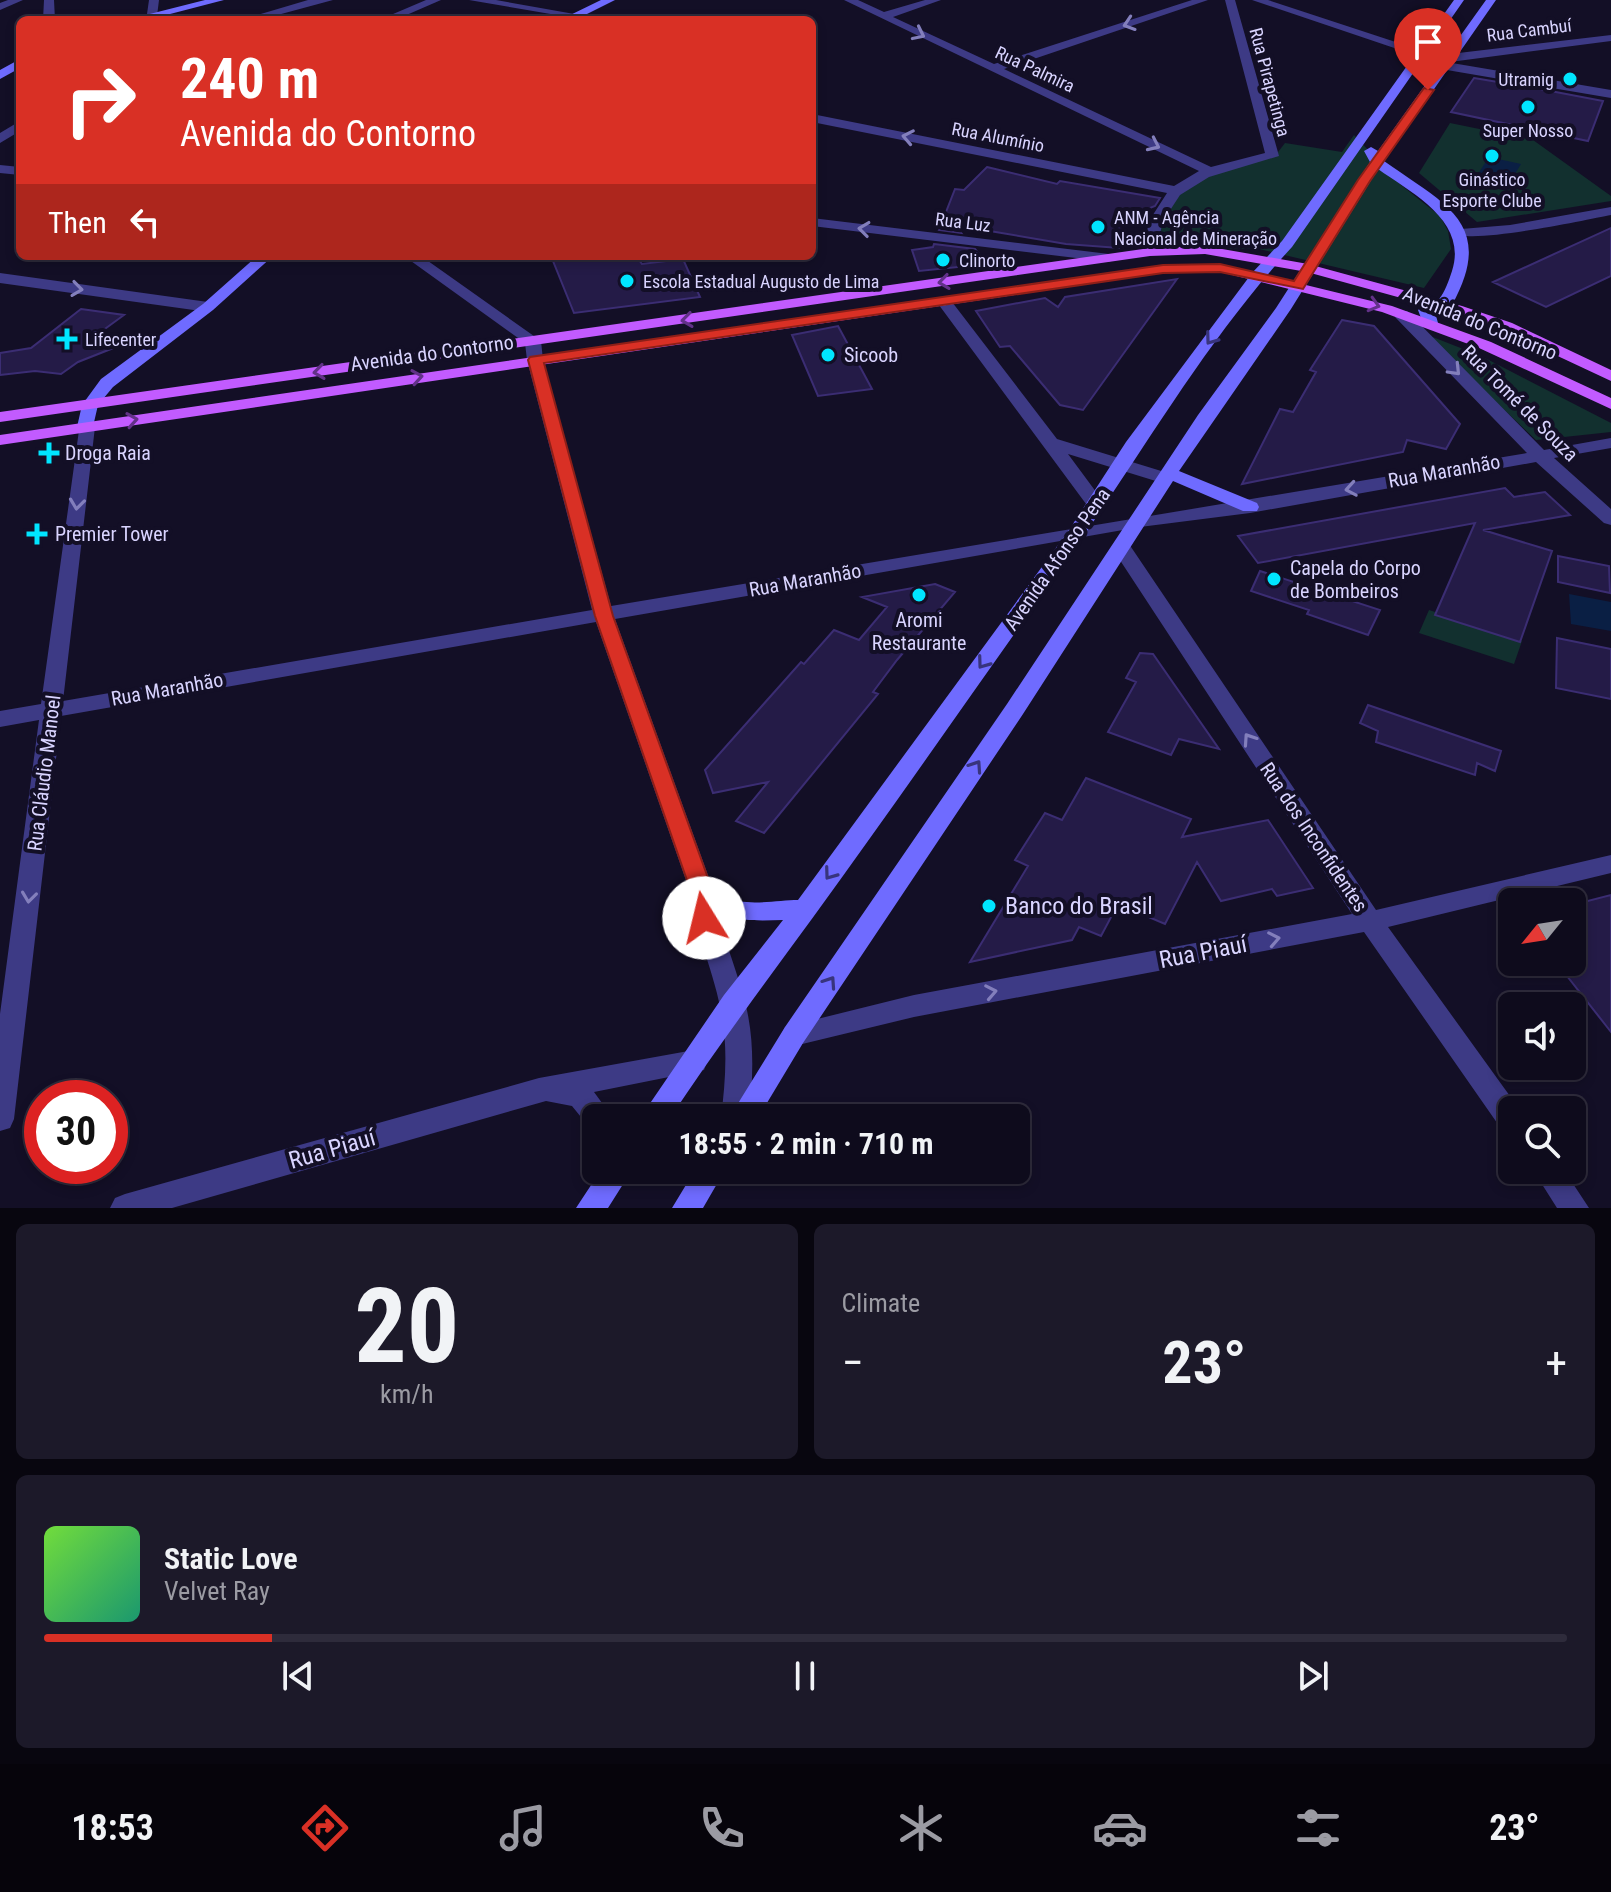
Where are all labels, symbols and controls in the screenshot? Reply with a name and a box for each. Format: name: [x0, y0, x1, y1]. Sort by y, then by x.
pin: [1394, 8, 1462, 90]
street label: Rua Cambuí: [1485, 14, 1573, 46]
one-way arrow: [1123, 15, 1136, 31]
icon: arrive: [1406, 20, 1450, 64]
one-way arrow: [911, 24, 926, 40]
street label: Rua Pirapetinga: [1245, 25, 1295, 139]
street label: Rua Palmira: [992, 42, 1078, 96]
text: 240 m: [180, 46, 319, 112]
icon: right: [48, 48, 152, 152]
place label: Utramig: [1498, 69, 1554, 90]
marker: Utramig: [1561, 70, 1579, 88]
marker: Super Nosso: [1519, 98, 1537, 116]
text: Avenida do Contorno: [180, 113, 476, 155]
street label: Rua Alumínio: [950, 118, 1046, 156]
place label: Super Nosso: [1483, 120, 1573, 141]
one-way arrow: [902, 130, 915, 147]
one-way arrow: [1146, 135, 1161, 151]
marker: Ginástico Esporte Clube: [1483, 147, 1501, 165]
place label: Ginástico Esporte Clube: [1442, 169, 1542, 211]
icon: left: [123, 200, 167, 244]
text: Then: [48, 205, 107, 240]
place label: ANM - Agência Nacional de Mineração: [1114, 207, 1277, 249]
street label: Rua Luz: [934, 208, 992, 236]
marker: ANM - Agência Nacional de Mineração: [1089, 218, 1107, 236]
one-way arrow: [858, 220, 871, 237]
place label: Clinorto: [959, 250, 1015, 271]
marker: Clinorto: [934, 251, 952, 269]
place label: Escola Estadual Augusto de Lima: [643, 271, 879, 292]
marker: Escola Estadual Augusto de Lima: [618, 272, 636, 290]
one-way arrow: [937, 273, 951, 290]
one-way arrow: [70, 280, 84, 297]
street label: Avenida do Contorno: [1399, 281, 1561, 365]
one-way arrow: [1366, 296, 1380, 312]
one-way arrow: [680, 311, 694, 328]
marker: Lifecenter: [56, 328, 78, 350]
place label: Lifecenter: [85, 329, 157, 350]
street label: Avenida do Contorno: [349, 330, 515, 376]
one-way arrow: [1206, 330, 1221, 345]
street label: Rua Tomé de Souza: [1457, 340, 1583, 466]
place label: Sicoob: [844, 343, 898, 367]
marker: Sicoob: [819, 346, 837, 364]
one-way arrow: [1446, 361, 1461, 375]
one-way arrow: [312, 363, 325, 380]
one-way arrow: [410, 369, 424, 386]
one-way arrow: [126, 412, 139, 429]
place label: Droga Raia: [65, 441, 151, 465]
marker: Droga Raia: [40, 444, 58, 462]
street label: Rua Maranhão: [1386, 449, 1502, 493]
one-way arrow: [1344, 479, 1358, 496]
street label: Avenida Afonso Pena: [999, 483, 1115, 635]
one-way arrow: [69, 497, 86, 511]
place label: Premier Tower: [55, 522, 169, 546]
marker: Premier Tower: [26, 523, 48, 545]
place label: Capela do Corpo de Bombeiros: [1290, 556, 1421, 603]
street label: Rua Maranhão: [747, 558, 863, 602]
marker: Capela do Corpo de Bombeiros: [1265, 570, 1283, 588]
marker: Aromi Restaurante: [910, 586, 928, 604]
place label: Aromi Restaurante: [872, 608, 966, 655]
one-way arrow: [978, 655, 993, 669]
street label: Rua Maranhão: [109, 667, 225, 711]
street label: Rua Cláudio Manoel: [23, 694, 65, 852]
one-way arrow: [1244, 734, 1259, 748]
street label: Rua dos Inconfidentes: [1255, 758, 1373, 916]
one-way arrow: [966, 761, 981, 775]
one-way arrow: [826, 865, 840, 880]
position arrow: [662, 876, 746, 960]
north arrow: [1498, 888, 1586, 976]
map controls: [1498, 888, 1586, 1184]
one-way arrow: [20, 891, 37, 904]
place label: Banco do Brasil: [1005, 892, 1153, 920]
marker: Banco do Brasil: [980, 897, 998, 915]
street label: Rua Piauí: [1157, 930, 1251, 974]
one-way arrow: [1266, 931, 1280, 948]
one-way arrow: [820, 976, 835, 990]
one-way arrow: [983, 984, 997, 1001]
button: sound: [1498, 992, 1586, 1080]
speed limit sign: 30: [24, 1080, 128, 1184]
button: search: [1498, 1096, 1586, 1184]
street label: Rua Piauí: [285, 1123, 380, 1175]
text: 18:55 · 2 min · 710 m: [679, 1126, 933, 1161]
text: 20: [354, 1266, 459, 1387]
text: Climate: [842, 1288, 920, 1318]
text: 23°: [1162, 1327, 1246, 1398]
text: −: [842, 1337, 864, 1389]
text: +: [1545, 1337, 1567, 1389]
text: km/h: [380, 1379, 434, 1409]
text: Static Love: [164, 1541, 298, 1576]
text: Velvet Ray: [164, 1576, 270, 1606]
icon: previous: [276, 1654, 320, 1698]
icon: pause: [783, 1654, 827, 1698]
icon: next: [1291, 1654, 1335, 1698]
icon: directions: [297, 1800, 353, 1856]
icon: music: [495, 1800, 551, 1856]
icon: phone: [694, 1800, 750, 1856]
icon: climate: [893, 1800, 949, 1856]
icon: car: [1092, 1800, 1148, 1856]
icon: filters: [1290, 1800, 1346, 1856]
text: 18:53: [71, 1807, 154, 1849]
text: 23°: [1489, 1807, 1540, 1849]

